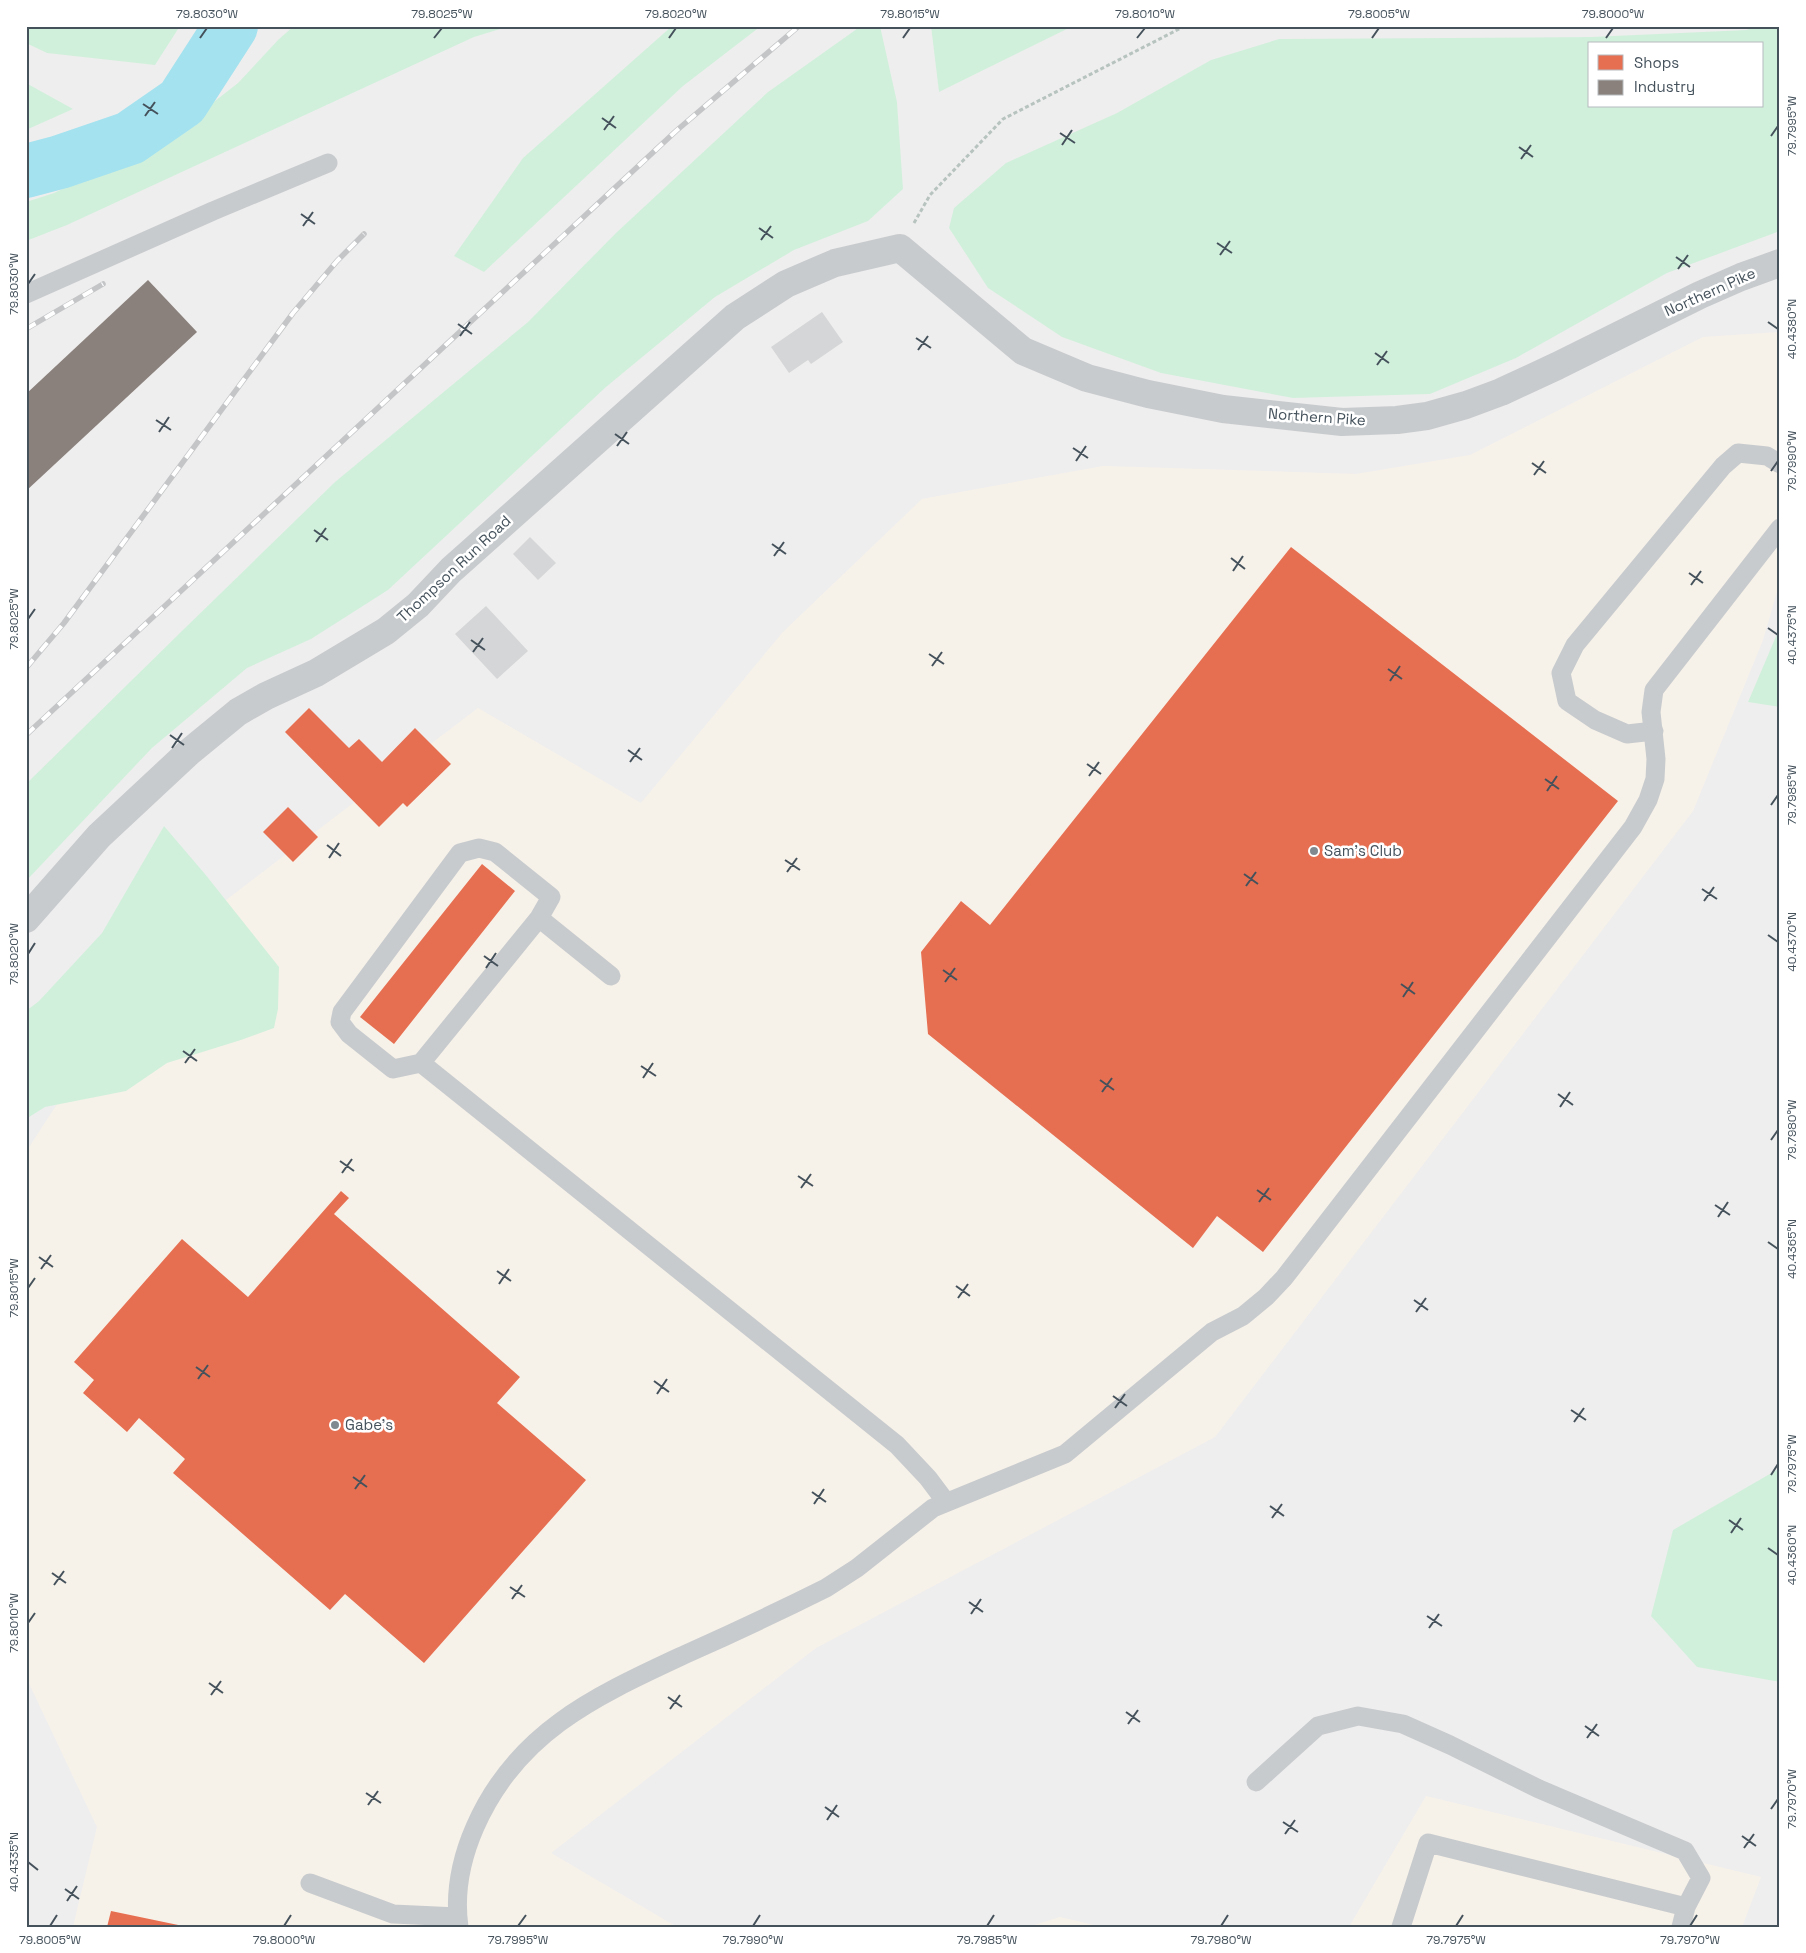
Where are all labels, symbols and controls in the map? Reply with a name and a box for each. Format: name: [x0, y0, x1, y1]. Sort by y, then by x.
text: 79.8030°W: [176, 6, 239, 22]
text: 79.8025°W: [411, 6, 473, 22]
text: 79.8020°W: [645, 6, 708, 22]
text: 79.8015°W: [880, 6, 940, 22]
text: 79.8010°W: [1115, 6, 1175, 22]
text: 79.8005°W: [1348, 6, 1411, 22]
text: 79.8000°W: [1582, 6, 1645, 22]
legend: [1588, 42, 1764, 108]
text: Shops: [1634, 53, 1679, 72]
text: Industry: [1634, 77, 1695, 96]
text: 79.7995°W: [1784, 95, 1800, 156]
text: 79.8030°W: [6, 252, 22, 315]
street label: Northern Pike: [1661, 263, 1758, 320]
text: 40.4380°N: [1784, 299, 1800, 359]
street label: Northern Pike: [1268, 404, 1367, 429]
text: 79.7990°W: [1784, 430, 1800, 491]
street label: Thompson Run Road: [393, 511, 514, 626]
text: 79.8025°W: [6, 588, 22, 650]
text: 40.4375°N: [1784, 605, 1800, 665]
text: 79.7985°W: [1784, 764, 1800, 825]
place label: Sam's Club: [1324, 841, 1402, 860]
marker: Sam's Club: [1308, 845, 1320, 857]
text: 40.4370°N: [1784, 912, 1800, 972]
text: 79.8020°W: [6, 922, 22, 985]
text: 79.7980°W: [1784, 1099, 1800, 1160]
text: 40.4365°N: [1784, 1219, 1800, 1279]
text: 79.8015°W: [6, 1258, 22, 1318]
place label: Gabe's: [345, 1415, 393, 1434]
marker: Gabe's: [329, 1419, 341, 1431]
text: 79.7975°W: [1784, 1434, 1800, 1494]
text: 40.4360°N: [1784, 1525, 1800, 1585]
text: 79.8010°W: [6, 1593, 22, 1653]
text: 79.7970°W: [1784, 1769, 1800, 1829]
text: 40.4335°N: [6, 1832, 22, 1892]
text: 79.8005°W: [19, 1932, 82, 1948]
text: 79.8000°W: [253, 1932, 316, 1948]
text: 79.7995°W: [488, 1932, 549, 1948]
text: 79.7990°W: [723, 1932, 784, 1948]
text: 79.7985°W: [957, 1932, 1018, 1948]
text: 79.7980°W: [1191, 1932, 1252, 1948]
text: 79.7975°W: [1426, 1932, 1486, 1948]
text: 79.7970°W: [1660, 1932, 1720, 1948]

